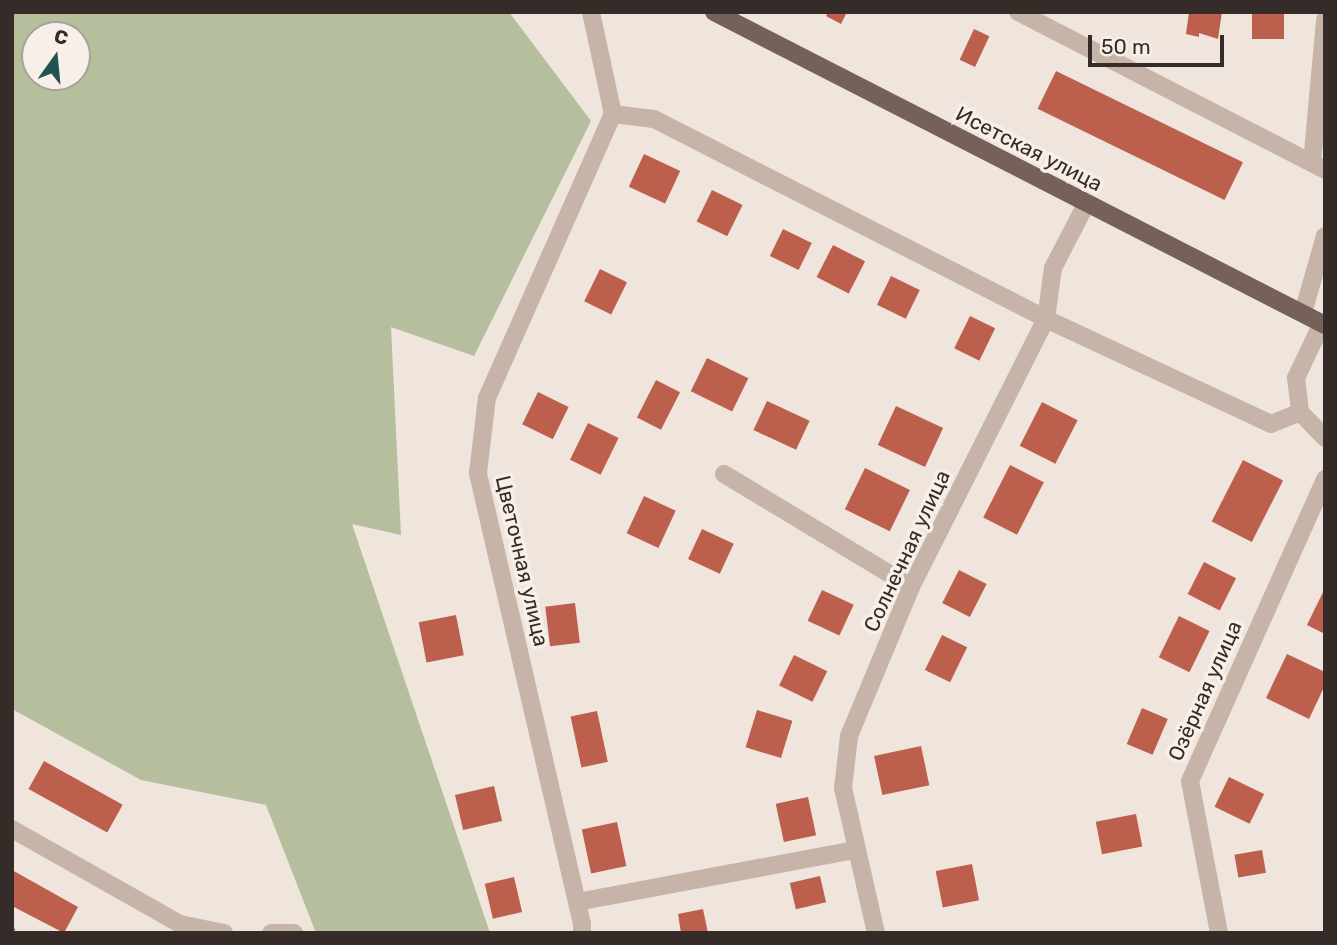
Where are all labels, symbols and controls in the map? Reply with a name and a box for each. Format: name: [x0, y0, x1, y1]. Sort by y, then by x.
north arrow: [21, 21, 91, 91]
scale bar: [1092, 21, 1228, 65]
text: С: [52, 24, 70, 50]
text: 50 m: [1101, 34, 1151, 59]
street label: Исетская улица: [952, 101, 1106, 197]
street label: Солнечная улица: [858, 466, 956, 636]
street label: Цветочная улица: [490, 473, 554, 649]
street label: Озёрная улица: [1163, 617, 1247, 765]

